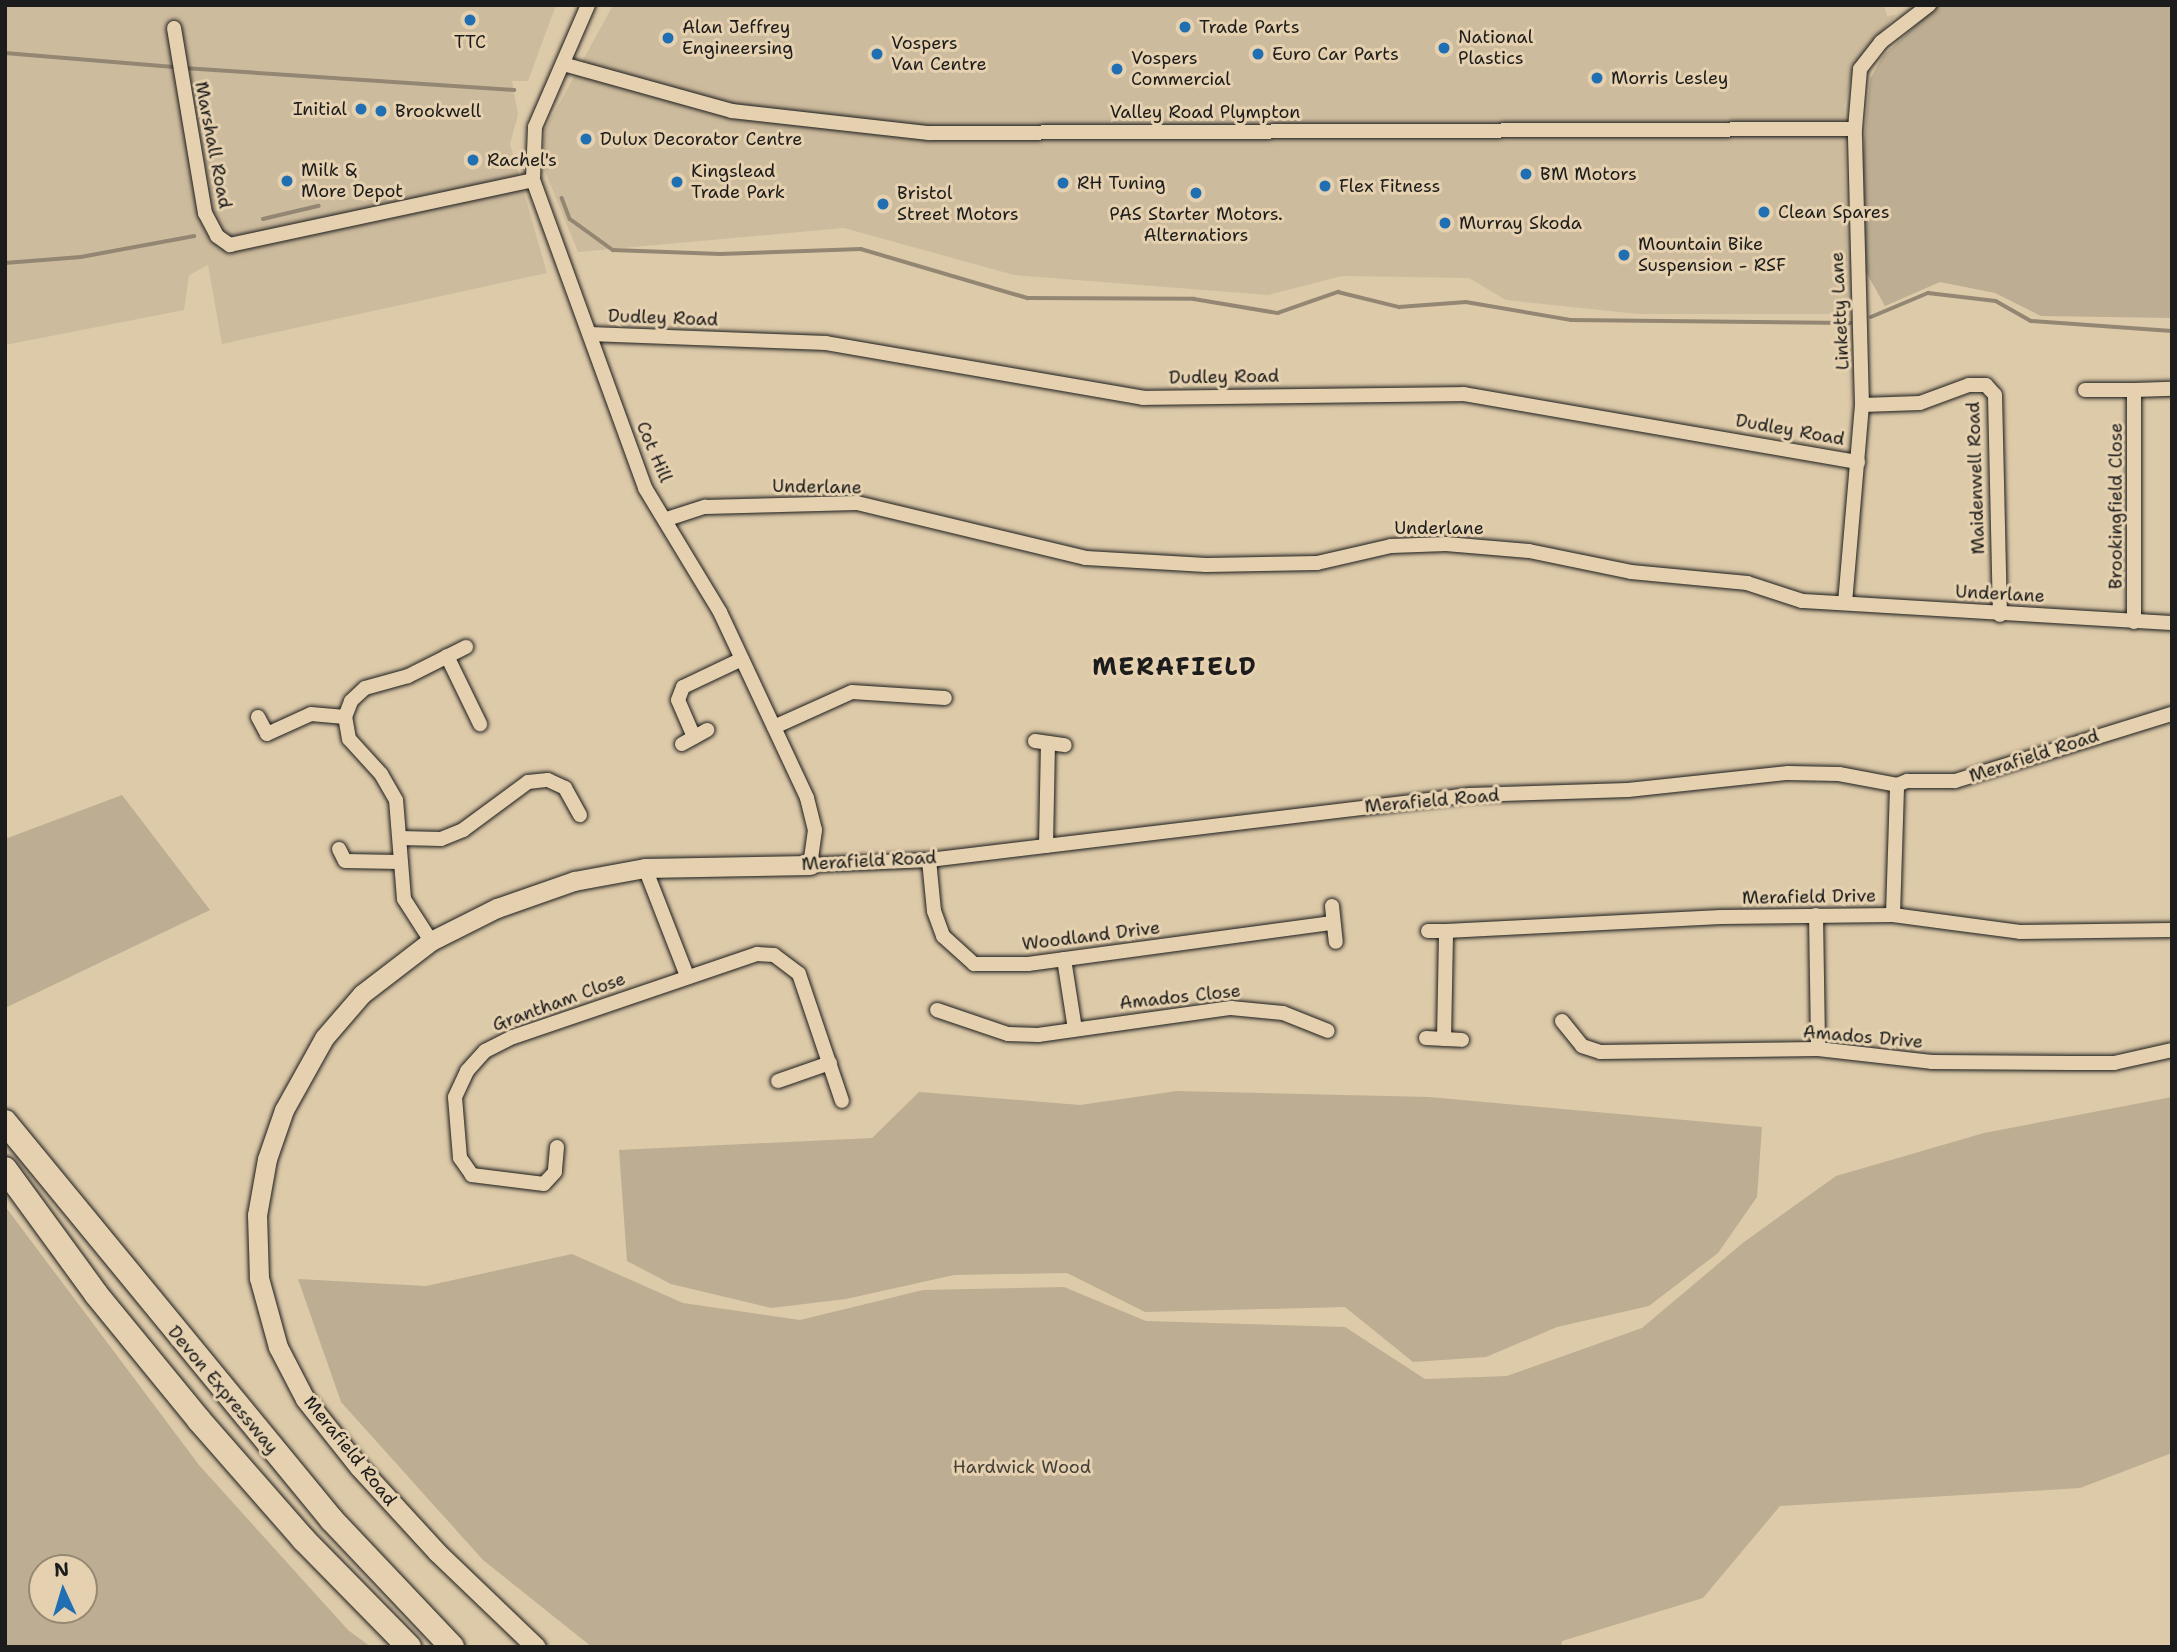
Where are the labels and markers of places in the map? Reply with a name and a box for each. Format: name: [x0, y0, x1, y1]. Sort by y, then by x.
marker: TTC: [462, 12, 478, 28]
place label: Trade Parts: [1199, 16, 1300, 38]
place label: Alan Jeffrey Engineersing: [682, 17, 793, 60]
marker: Trade Parts: [1177, 19, 1193, 35]
place label: National Plastics: [1458, 27, 1533, 70]
marker: Alan Jeffrey Engineersing: [660, 30, 676, 46]
place label: TTC: [454, 31, 486, 53]
place label: Vospers Van Centre: [891, 33, 987, 76]
marker: National Plastics: [1436, 40, 1452, 56]
place label: Euro Car Parts: [1272, 43, 1399, 65]
marker: Vospers Van Centre: [869, 46, 885, 62]
marker: Euro Car Parts: [1250, 46, 1266, 62]
place label: Vospers Commercial: [1131, 48, 1231, 90]
marker: Vospers Commercial: [1109, 61, 1125, 77]
place label: Morris Lesley: [1611, 67, 1728, 89]
marker: Morris Lesley: [1589, 70, 1605, 86]
place label: Initial: [293, 98, 347, 120]
place label: Brookwell: [395, 100, 481, 122]
marker: Initial: [353, 101, 369, 117]
marker: Brookwell: [373, 103, 389, 119]
place label: Dulux Decorator Centre: [600, 128, 802, 150]
marker: Dulux Decorator Centre: [578, 131, 594, 147]
place label: Rachel's: [487, 149, 557, 171]
marker: Rachel's: [465, 152, 481, 168]
place label: Milk & More Depot: [301, 160, 403, 202]
place label: Kingslead Trade Park: [691, 161, 785, 204]
place label: BM Motors: [1540, 163, 1637, 185]
marker: BM Motors: [1518, 166, 1534, 182]
place label: RH Tuning: [1077, 172, 1166, 194]
marker: Milk & More Depot: [279, 173, 295, 189]
marker: Kingslead Trade Park: [669, 174, 685, 190]
marker: RH Tuning: [1055, 175, 1071, 191]
place label: Flex Fitness: [1339, 175, 1440, 197]
marker: Flex Fitness: [1317, 178, 1333, 194]
place label: Bristol Street Motors: [897, 183, 1019, 226]
marker: PAS Starter Motors. Alternatiors: [1188, 185, 1204, 201]
marker: Bristol Street Motors: [875, 196, 891, 212]
place label: Clean Spares: [1778, 201, 1890, 223]
place label: PAS Starter Motors. Alternatiors: [1109, 204, 1283, 246]
marker: Clean Spares: [1756, 204, 1772, 220]
place label: Murray Skoda: [1459, 212, 1582, 234]
marker: Murray Skoda: [1437, 215, 1453, 231]
place label: Mountain Bike Suspension - RSF: [1638, 234, 1786, 276]
marker: Mountain Bike Suspension - RSF: [1616, 247, 1632, 263]

